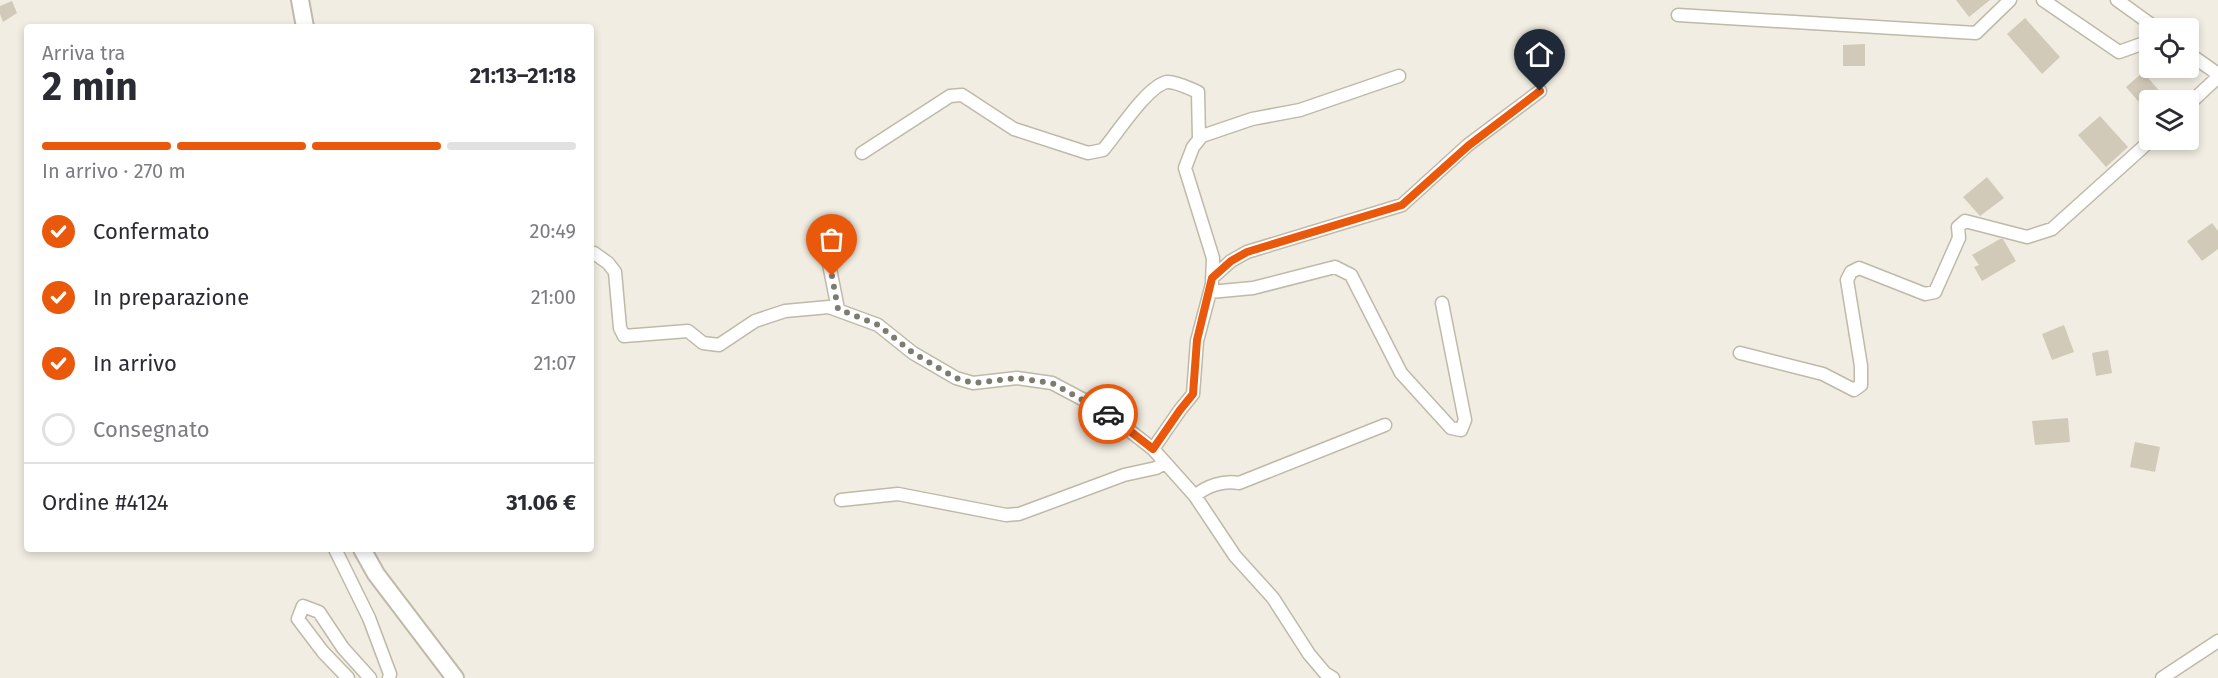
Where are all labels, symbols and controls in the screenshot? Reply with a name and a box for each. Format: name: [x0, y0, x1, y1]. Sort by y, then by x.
map controls: [2139, 18, 2199, 150]
button: locate: [2139, 18, 2199, 78]
pin: [1514, 29, 1565, 91]
icon: home: [1523, 38, 1556, 71]
text: Arriva tra: [42, 41, 125, 65]
text: 21:13–21:18: [470, 62, 576, 89]
text: 2 min: [42, 64, 138, 110]
button: layers: [2139, 90, 2199, 150]
text: In arrivo · 270 m: [42, 159, 186, 183]
pin: [806, 214, 857, 276]
icon: check: [42, 215, 75, 248]
text: Confermato: [93, 218, 210, 245]
text: 20:49: [530, 219, 576, 243]
icon: bag: [815, 223, 848, 256]
icon: check: [42, 281, 75, 314]
text: In preparazione: [93, 284, 249, 311]
text: 21:00: [531, 285, 576, 309]
icon: check: [42, 347, 75, 380]
text: In arrivo: [93, 350, 177, 377]
text: 21:07: [534, 351, 576, 375]
courier: [1078, 384, 1138, 444]
icon: car: [1092, 398, 1125, 431]
text: Consegnato: [93, 416, 210, 443]
text: Ordine #4124: [42, 489, 168, 516]
text: 31.06 €: [506, 489, 576, 516]

